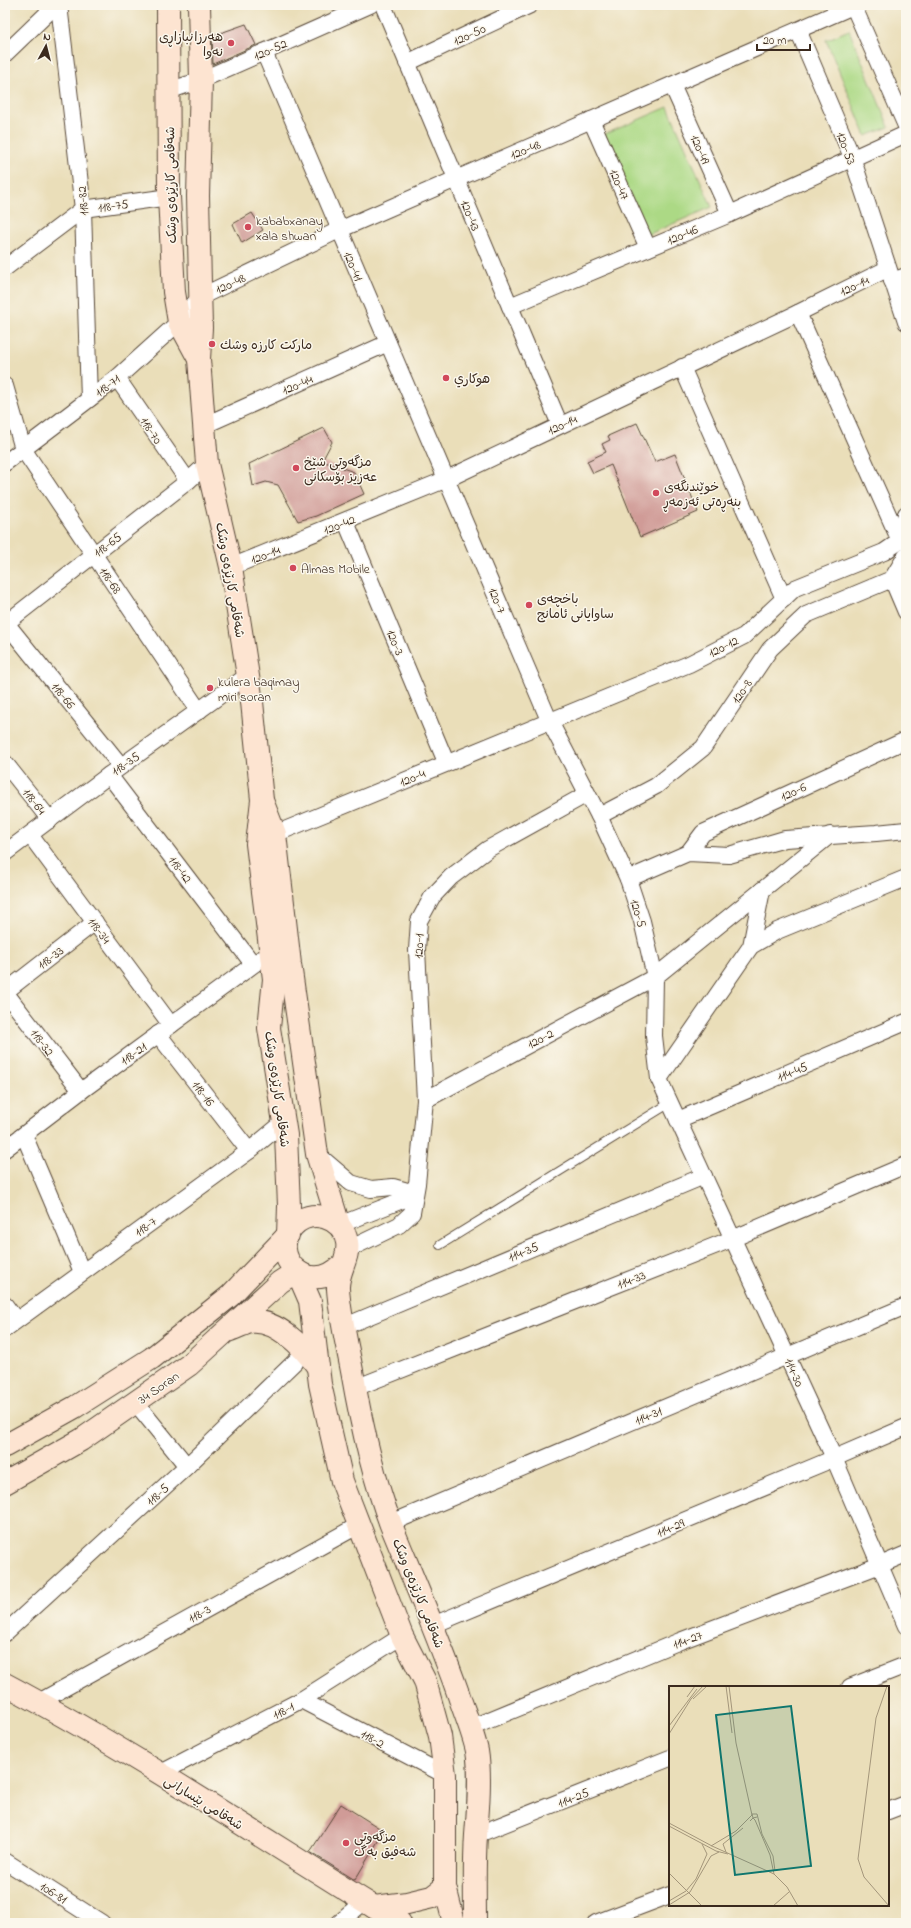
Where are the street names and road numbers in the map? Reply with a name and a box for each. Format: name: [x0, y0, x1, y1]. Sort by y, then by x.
street label: 120-50: [450, 19, 489, 51]
street label: 120-52: [251, 34, 291, 66]
street label: شەقامی کارێزەی وشک: [161, 126, 182, 244]
street label: 120-53: [831, 129, 861, 168]
street label: 120-49: [685, 132, 715, 167]
street label: 120-48: [507, 135, 544, 165]
street label: 120-47: [603, 166, 634, 204]
street label: 118-82: [73, 185, 94, 216]
street label: 118-75: [97, 195, 130, 218]
street label: 120-43: [455, 197, 485, 234]
street label: 120-46: [664, 220, 701, 250]
street label: 120-41: [338, 249, 368, 284]
street label: 120-48: [212, 269, 249, 300]
street label: 120-14: [837, 271, 873, 302]
street label: 118-71: [91, 370, 125, 402]
street label: 120-44: [279, 370, 317, 401]
street label: 120-14: [545, 410, 581, 440]
street label: 118-70: [135, 414, 167, 448]
street label: 120-42: [321, 510, 359, 540]
street label: شەقامی کارێزەی وشک: [210, 521, 249, 640]
street label: 118-65: [90, 528, 126, 562]
street label: 120-14: [248, 541, 284, 570]
street label: 118-68: [94, 564, 126, 598]
street label: 120-7: [483, 585, 511, 617]
street label: 120-3: [381, 627, 409, 658]
street label: 120-12: [705, 631, 743, 663]
street label: 120-8: [727, 676, 757, 708]
street label: 118-66: [46, 679, 80, 714]
street label: 118-35: [108, 747, 144, 781]
street label: 120-4: [397, 764, 429, 792]
street label: 120-6: [777, 778, 810, 807]
street label: 118-64: [17, 785, 51, 820]
street label: 118-42: [163, 852, 197, 888]
street label: 120-5: [624, 897, 651, 930]
street label: 118-34: [83, 914, 115, 949]
street label: 120-1: [410, 933, 429, 959]
street label: 118-33: [34, 942, 68, 975]
street label: 120-2: [524, 1024, 558, 1054]
street label: 118-32: [25, 1025, 59, 1061]
street label: شەقامی کارێزەی وشک: [259, 1030, 294, 1148]
street label: 118-21: [117, 1038, 151, 1070]
street label: 114-45: [774, 1057, 811, 1087]
street label: 118-16: [187, 1077, 219, 1111]
street label: 118-7: [131, 1212, 161, 1242]
street label: 114-35: [505, 1237, 542, 1267]
street label: 114-33: [614, 1266, 649, 1295]
street label: 114-30: [779, 1355, 808, 1390]
street label: 34 Soran: [134, 1367, 183, 1409]
street label: 114-31: [632, 1402, 665, 1431]
street label: 118-5: [142, 1479, 174, 1511]
street label: 114-29: [654, 1514, 688, 1543]
street label: شەقامی کارێزەی وشک: [387, 1536, 448, 1651]
street label: 118-3: [185, 1600, 215, 1628]
street label: 114-27: [670, 1626, 706, 1655]
street label: 118-1: [269, 1698, 298, 1725]
street label: 118-2: [357, 1725, 388, 1754]
street label: شەقامی بێسارانی: [160, 1771, 246, 1835]
street label: 114-25: [555, 1783, 593, 1813]
street label: 106-81: [36, 1877, 71, 1909]

